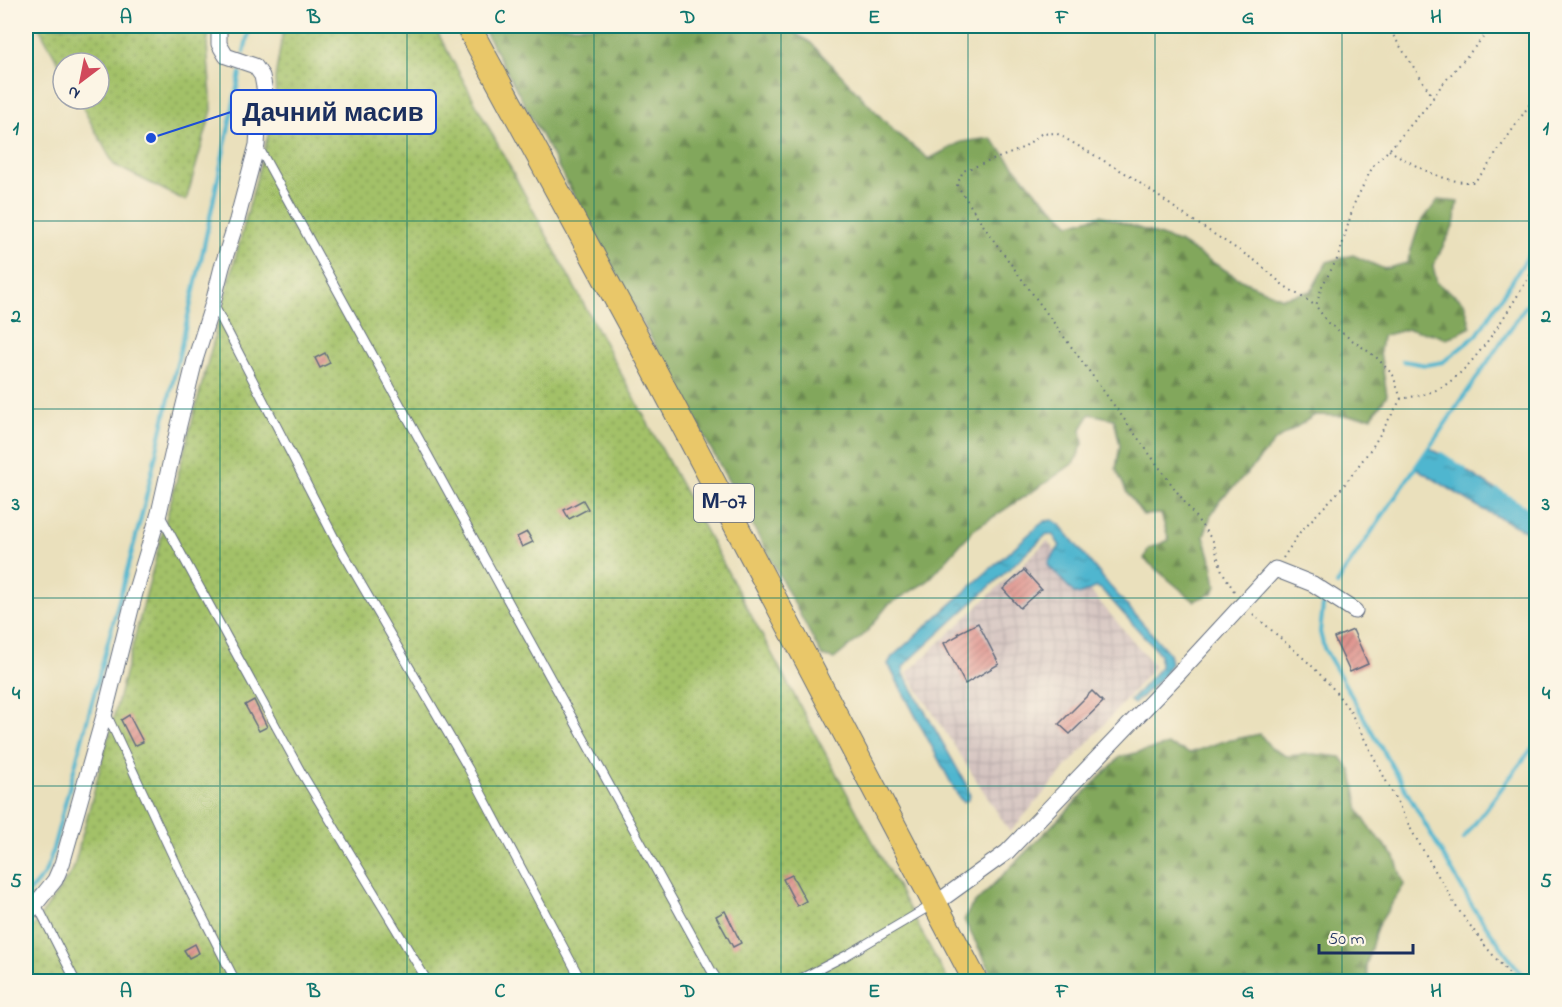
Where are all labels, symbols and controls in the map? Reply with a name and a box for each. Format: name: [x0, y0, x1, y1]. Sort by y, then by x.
text: A: [120, 4, 132, 33]
text: B: [306, 4, 321, 33]
text: C: [495, 4, 506, 33]
text: D: [680, 4, 695, 33]
text: E: [868, 4, 880, 33]
text: F: [1055, 4, 1069, 33]
text: G: [1242, 4, 1255, 33]
text: H: [1430, 4, 1442, 33]
north arrow: [51, 51, 111, 111]
text: N: [63, 79, 85, 105]
callout: Дачний масив: [231, 90, 436, 134]
text: Дачний масив: [242, 96, 424, 134]
text: 1: [13, 115, 20, 144]
text: 1: [1543, 115, 1550, 144]
text: 2: [10, 303, 21, 332]
text: 2: [1540, 303, 1551, 332]
road number: М-07: [694, 484, 754, 522]
text: 3: [11, 491, 20, 520]
text: 3: [1541, 491, 1550, 520]
text: 4: [12, 680, 21, 709]
text: 4: [1542, 680, 1551, 709]
text: 5: [10, 868, 22, 897]
text: 5: [1540, 868, 1552, 897]
scale bar: [1319, 917, 1414, 955]
text: 50 m: [1328, 927, 1365, 953]
text: A: [120, 978, 132, 1007]
text: B: [306, 978, 321, 1007]
text: C: [495, 978, 506, 1007]
text: D: [680, 978, 695, 1007]
text: E: [868, 978, 880, 1007]
text: F: [1055, 978, 1069, 1007]
text: G: [1242, 978, 1255, 1007]
text: H: [1430, 978, 1442, 1007]

